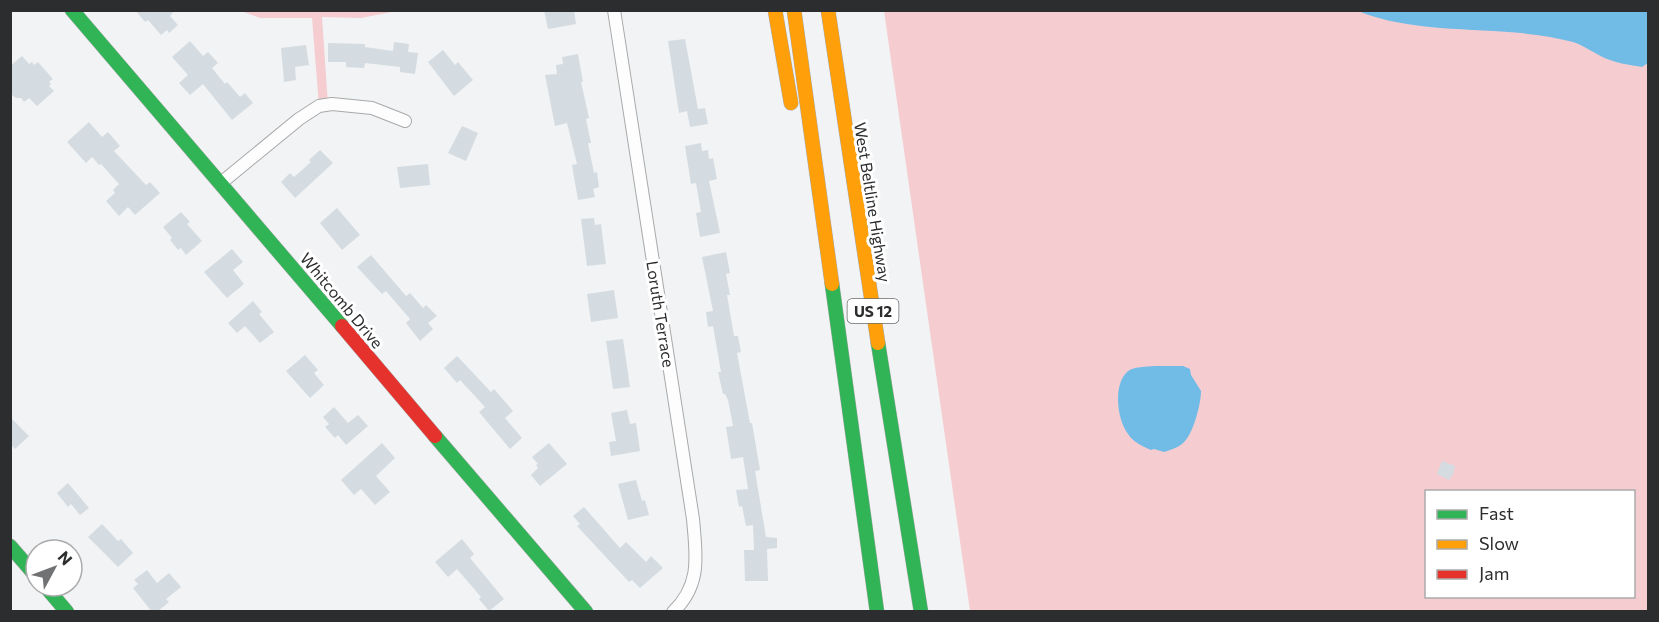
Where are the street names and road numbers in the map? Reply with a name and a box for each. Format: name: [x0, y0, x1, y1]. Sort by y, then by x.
street label: West Beltline Highway: [851, 121, 895, 283]
street label: Whitcomb Drive: [297, 248, 387, 352]
street label: Loruth Terrace: [643, 259, 679, 369]
road number: US 12: [848, 299, 898, 323]

